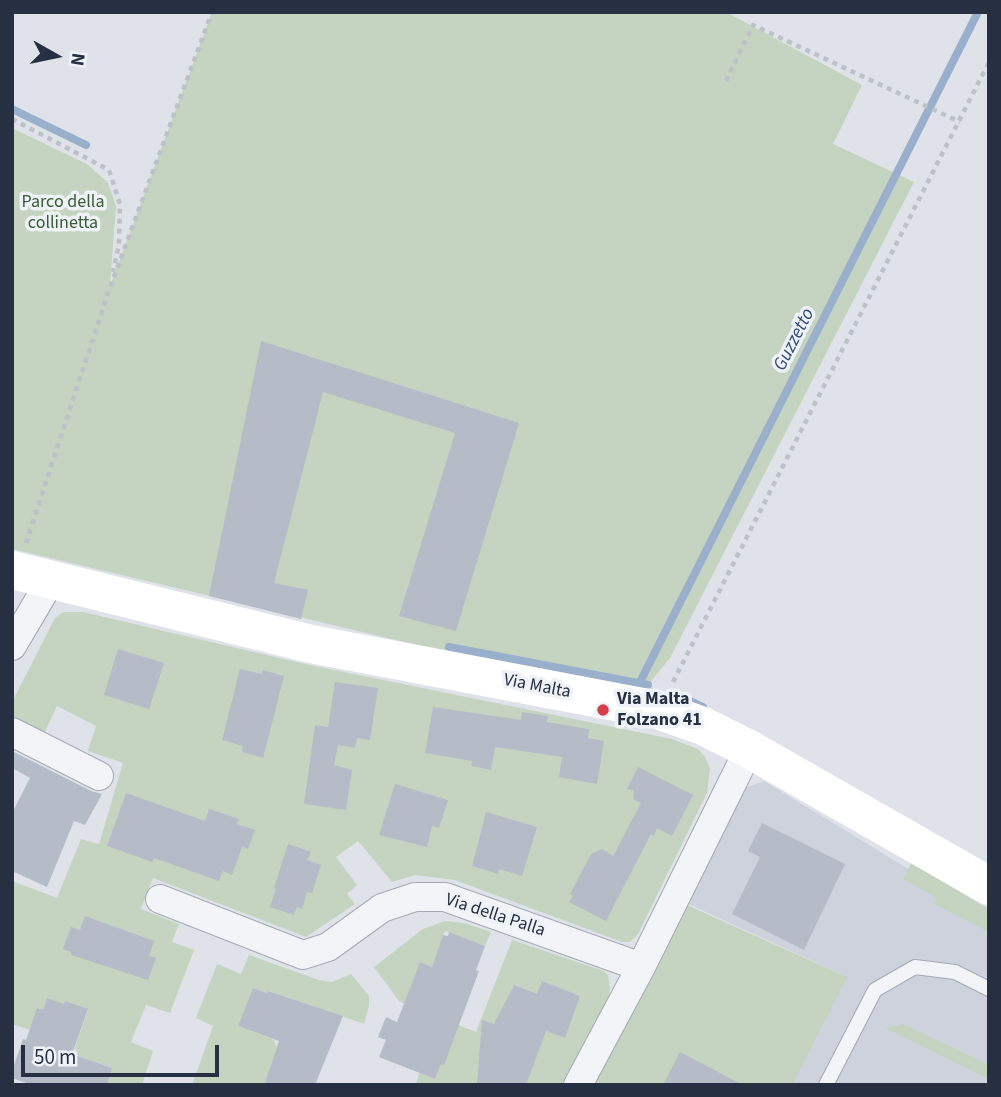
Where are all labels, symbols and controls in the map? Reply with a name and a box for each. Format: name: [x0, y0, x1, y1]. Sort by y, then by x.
north arrow: [21, 21, 91, 91]
text: N: [63, 51, 92, 68]
park label: Parco della collinetta: [22, 192, 104, 234]
water label: Guzzetto: [770, 305, 820, 375]
street label: Via Malta: [502, 670, 572, 704]
place label: Via Malta Folzano 41: [617, 689, 702, 732]
marker: Via Malta Folzano 41: [595, 702, 611, 718]
street label: Via della Palla: [442, 890, 548, 942]
scale bar: [24, 1030, 222, 1074]
text: 50 m: [34, 1042, 76, 1072]

